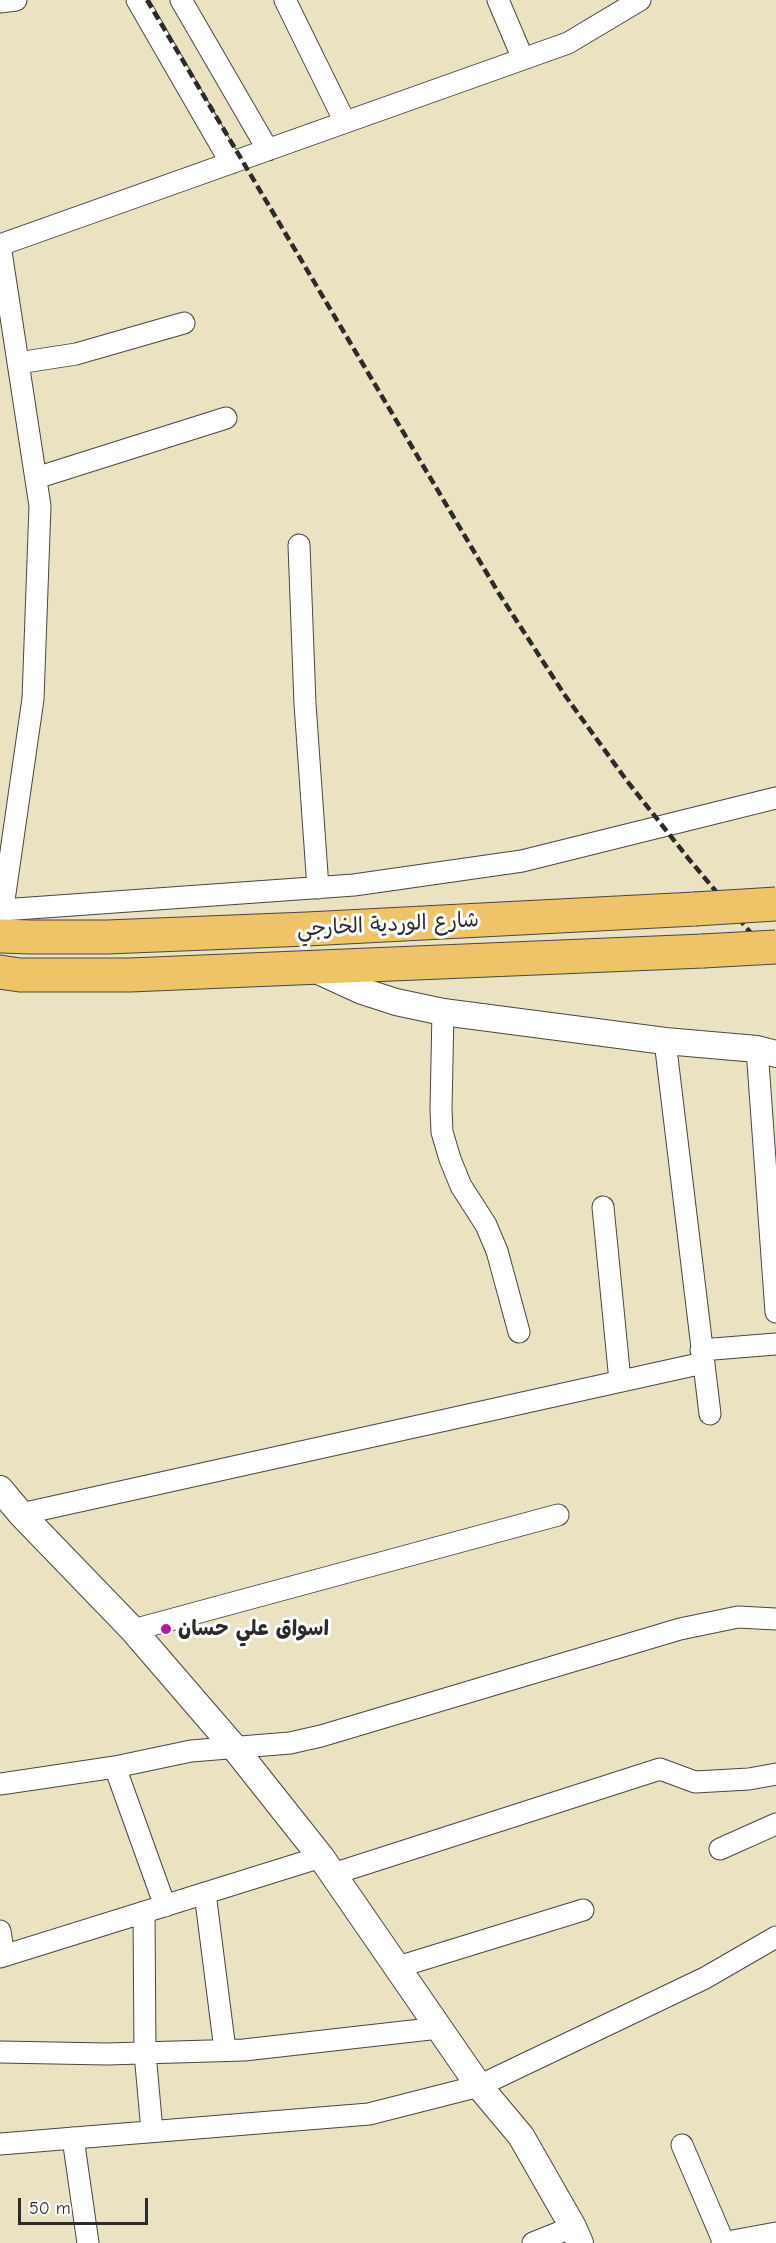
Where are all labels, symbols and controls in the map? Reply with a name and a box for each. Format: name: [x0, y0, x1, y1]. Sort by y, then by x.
street label: شارع الوردية الخارجي: [296, 908, 480, 942]
place label: اسواق علي حسان: [178, 1616, 329, 1642]
marker: اسواق علي حسان: [159, 1622, 173, 1636]
scale bar: [21, 2186, 152, 2224]
text: 50 m: [29, 2198, 71, 2219]

